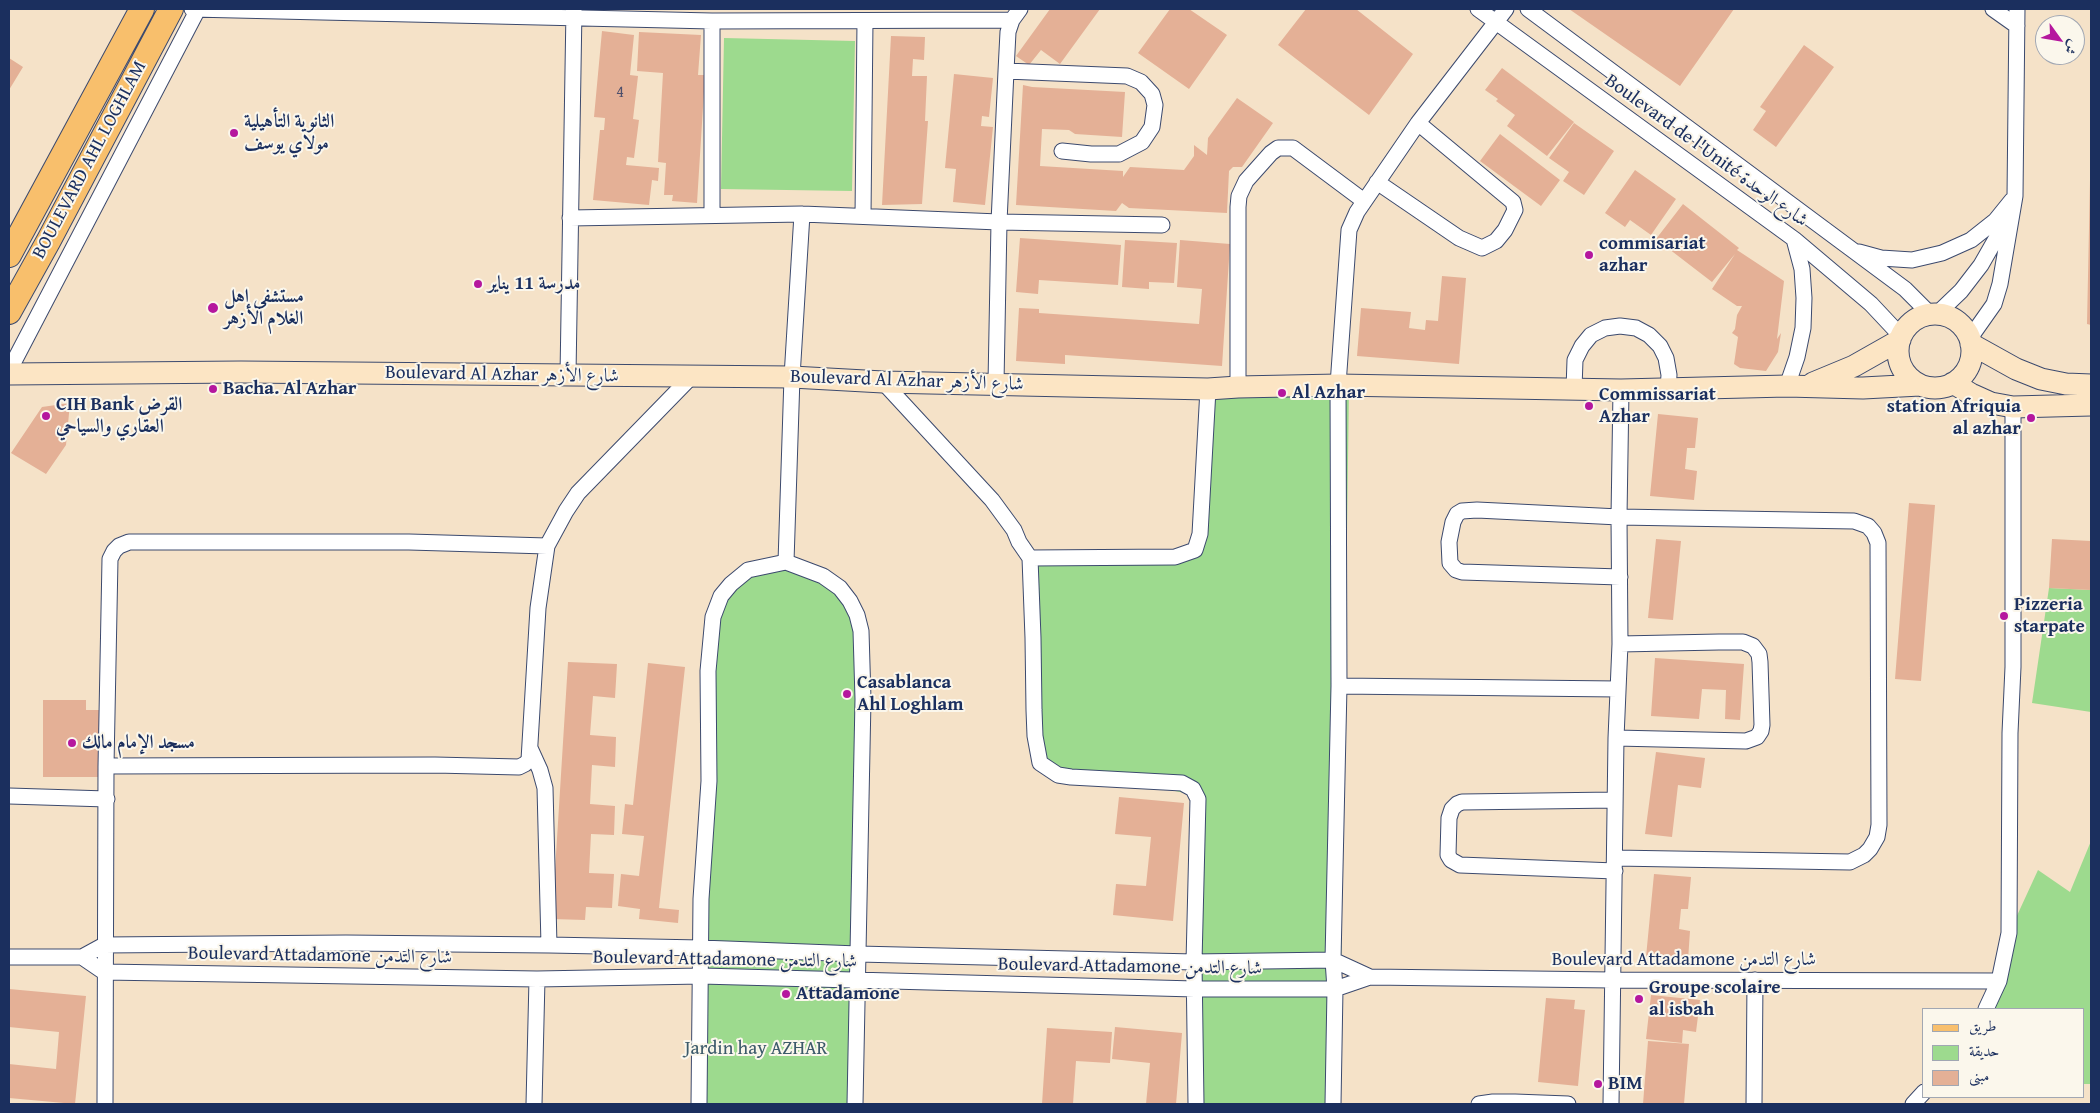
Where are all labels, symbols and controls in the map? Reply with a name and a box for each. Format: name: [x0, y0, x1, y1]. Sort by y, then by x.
north arrow: [2035, 15, 2085, 65]
text: ش: [2060, 36, 2084, 59]
street label: BOULEVARD AHL LOGHLAM: [28, 57, 152, 263]
street label: Boulevard de l'Unité شارع الوحدة: [1600, 70, 1812, 232]
house number: 4: [616, 83, 624, 103]
place label: الثانوية التأهيلية مولاي يوسف: [244, 111, 334, 155]
marker: الثانوية التأهيلية مولاي يوسف: [228, 127, 240, 139]
place label: commisariat azhar: [1599, 233, 1706, 277]
marker: commisariat azhar: [1583, 249, 1595, 261]
place label: مدرسة 11 يناير: [488, 273, 580, 295]
marker: مدرسة 11 يناير: [472, 278, 484, 290]
place label: مستشفى اهل الغلام الأزهر: [224, 286, 304, 330]
marker: مستشفى اهل الغلام الأزهر: [206, 301, 220, 315]
street label: Boulevard Al Azhar شارع الأزهر: [385, 362, 619, 388]
street label: Boulevard Al Azhar شارع الأزهر: [790, 366, 1024, 396]
place label: Bacha. Al Azhar: [223, 378, 357, 400]
place label: Al Azhar: [1292, 382, 1365, 404]
marker: Bacha. Al Azhar: [207, 383, 219, 395]
place label: Commissariat Azhar: [1599, 384, 1716, 428]
marker: Al Azhar: [1276, 387, 1288, 399]
place label: CIH Bank القرض العقاري والسياحي: [56, 394, 182, 438]
place label: station Afriquia al azhar: [1887, 396, 2021, 440]
marker: Commissariat Azhar: [1583, 400, 1595, 412]
marker: CIH Bank القرض العقاري والسياحي: [40, 410, 52, 422]
marker: station Afriquia al azhar: [2025, 412, 2037, 424]
place label: Pizzeria starpate: [2014, 594, 2085, 638]
marker: Pizzeria starpate: [1998, 610, 2010, 622]
place label: Casablanca Ahl Loghlam: [857, 672, 964, 716]
marker: Casablanca Ahl Loghlam: [841, 688, 853, 700]
place label: مسجد الإمام مالك: [82, 732, 195, 754]
marker: مسجد الإمام مالك: [66, 737, 78, 749]
street label: Boulevard Attadamone شارع التدمن: [188, 942, 452, 970]
street label: Boulevard Attadamone شارع التدمن: [593, 946, 857, 974]
street label: Boulevard Attadamone شارع التدمن: [1552, 949, 1816, 971]
street label: Boulevard Attadamone شارع التدمن: [998, 953, 1262, 981]
place label: Groupe scolaire al isbah: [1649, 977, 1781, 1021]
place label: Attadamone: [796, 983, 900, 1005]
marker: Attadamone: [780, 988, 792, 1000]
marker: Groupe scolaire al isbah: [1633, 993, 1645, 1005]
legend: [1922, 1008, 2085, 1098]
text: طريق: [1969, 1015, 1996, 1036]
park label: Jardin hay AZHAR: [685, 1038, 827, 1060]
text: حديقة: [1969, 1040, 1999, 1061]
text: مبنى: [1969, 1065, 1989, 1086]
place label: BIM: [1608, 1073, 1642, 1095]
marker: BIM: [1592, 1078, 1604, 1090]

